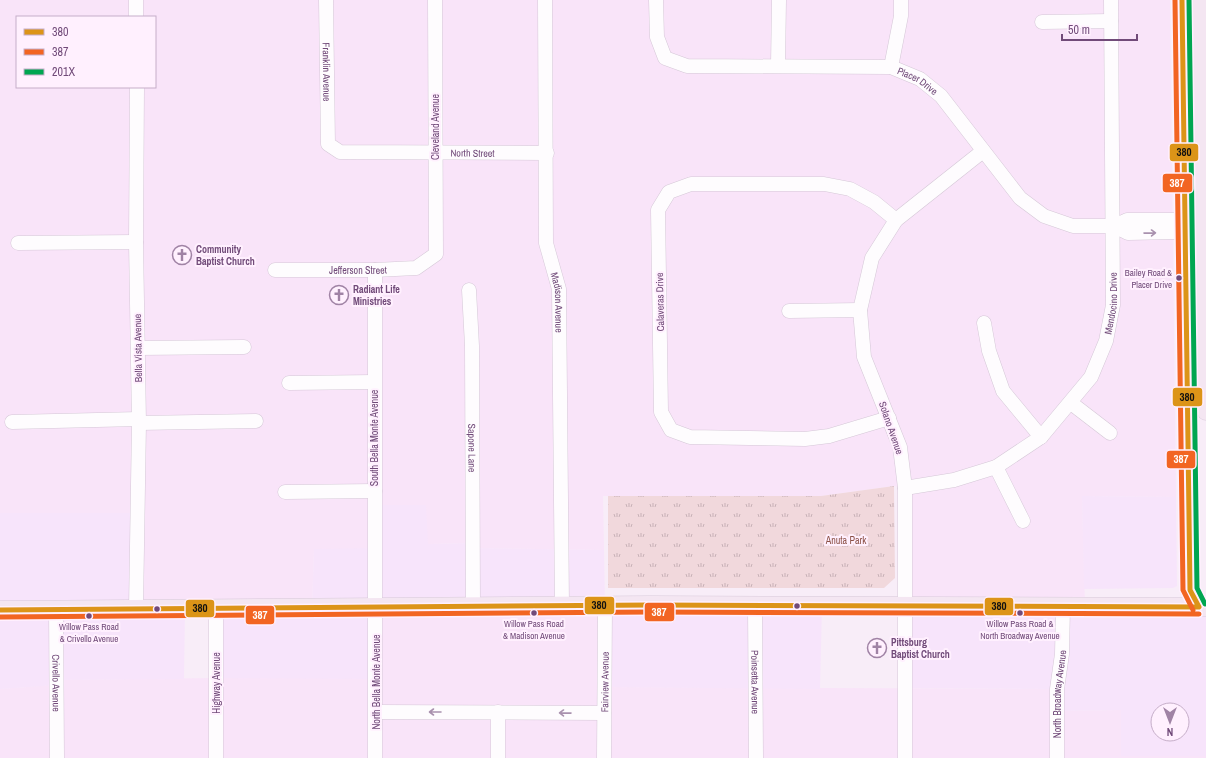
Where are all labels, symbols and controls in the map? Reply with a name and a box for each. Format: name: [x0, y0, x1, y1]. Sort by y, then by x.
legend: [16, 16, 156, 88]
scale bar: [1062, 16, 1137, 42]
text: 50 m: [1068, 22, 1090, 38]
text: 380: [52, 24, 68, 40]
street label: Franklin Avenue: [320, 42, 334, 102]
text: 387: [52, 44, 69, 60]
text: 201X: [52, 64, 75, 80]
street label: Placer Drive: [895, 64, 941, 98]
street label: Cleveland Avenue: [429, 94, 442, 160]
line badge: 380: [1169, 143, 1199, 162]
text: 380: [1176, 145, 1192, 159]
street label: North Street: [450, 146, 495, 159]
line badge: 387: [1162, 173, 1193, 193]
text: 387: [1169, 176, 1185, 190]
one-way arrow: [1143, 229, 1156, 237]
place label: Community Baptist Church: [196, 243, 255, 268]
church icon: Community Baptist Church: [171, 244, 193, 266]
street label: Jefferson Street: [329, 263, 388, 277]
place label: Bailey Road & Placer Drive: [1125, 267, 1172, 291]
street label: Madison Avenue: [548, 271, 566, 333]
street label: Calaveras Drive: [653, 272, 667, 331]
street label: Mendocino Drive: [1101, 272, 1120, 335]
marker: Bailey Road & Placer Drive: [1174, 273, 1184, 283]
place label: Radiant Life Ministries: [353, 283, 400, 308]
church icon: Radiant Life Ministries: [328, 284, 350, 306]
street label: Bella Vista Avenue: [131, 313, 145, 382]
line badge: 380: [1172, 387, 1203, 407]
street label: South Bella Monte Avenue: [368, 389, 381, 486]
text: 380: [1179, 390, 1195, 404]
street label: Solano Avenue: [876, 400, 906, 457]
street label: Sapone Lane: [466, 423, 479, 473]
line badge: 387: [1166, 450, 1196, 469]
text: 387: [1173, 452, 1189, 466]
park label: Anuta Park: [825, 534, 867, 547]
line badge: 380: [584, 596, 615, 615]
line badge: 380: [984, 597, 1014, 616]
text: 380: [591, 598, 607, 612]
line badge: 380: [185, 599, 215, 618]
text: 380: [991, 599, 1007, 613]
text: 380: [192, 601, 208, 615]
unlabelled marker: [792, 601, 802, 611]
line badge: 387: [644, 602, 675, 622]
unlabelled marker: [152, 604, 162, 614]
line badge: 387: [245, 605, 275, 625]
text: 387: [651, 605, 667, 619]
text: 387: [252, 608, 268, 622]
marker: Willow Pass Road & Madison Avenue: [529, 608, 539, 618]
marker: Willow Pass Road & North Broadway Avenue: [1015, 608, 1025, 618]
marker: Willow Pass Road & Crivello Avenue: [84, 611, 94, 621]
place label: Willow Pass Road & Madison Avenue: [503, 618, 565, 642]
place label: Willow Pass Road & North Broadway Avenue: [980, 618, 1060, 642]
place label: Willow Pass Road & Crivello Avenue: [59, 621, 119, 645]
street label: North Bella Monte Avenue: [370, 634, 383, 730]
place label: Pittsburg Baptist Church: [891, 636, 950, 661]
church icon: Pittsburg Baptist Church: [866, 637, 888, 659]
street label: Poinsetta Avenue: [749, 650, 762, 715]
street label: North Broadway Avenue: [1051, 650, 1069, 738]
street label: Fairview Avenue: [598, 651, 611, 712]
street label: Highway Avenue: [210, 652, 223, 714]
street label: Crivello Avenue: [50, 654, 63, 712]
north arrow: [1150, 702, 1190, 742]
one-way arrow: [429, 708, 442, 716]
one-way arrow: [559, 709, 572, 717]
text: N: [1167, 725, 1173, 739]

